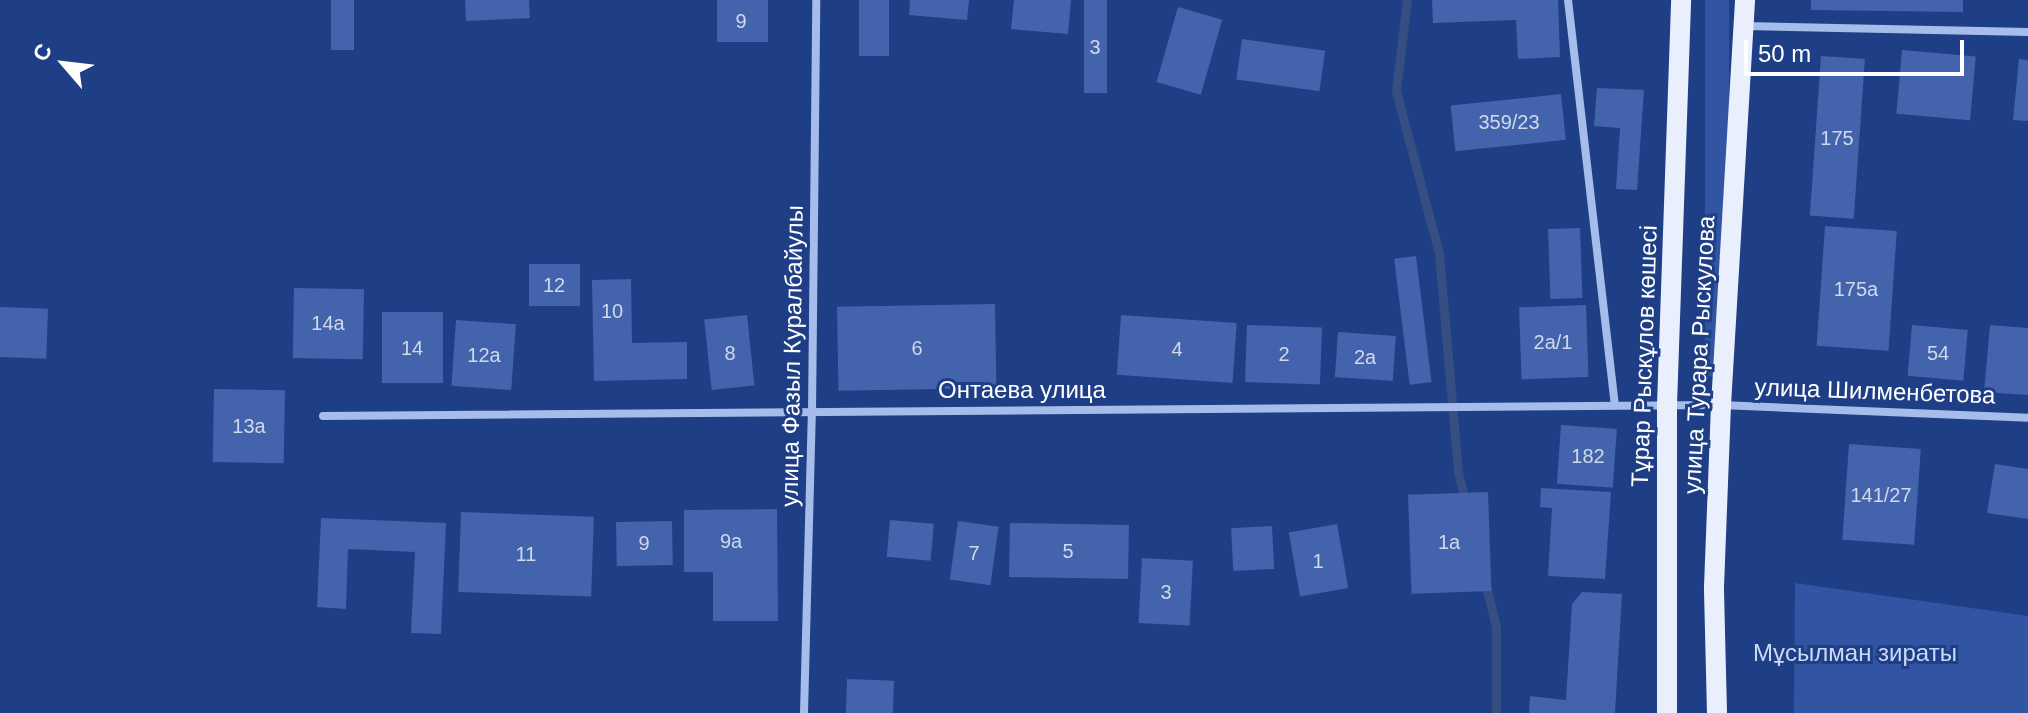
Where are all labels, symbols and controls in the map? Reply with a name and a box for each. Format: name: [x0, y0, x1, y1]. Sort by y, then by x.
house number: 9: [735, 9, 747, 33]
north arrow: [24, 24, 104, 104]
scale bar: [1748, 24, 1968, 74]
house number: 3: [1089, 35, 1101, 59]
text: С: [28, 40, 57, 65]
text: 50 m: [1758, 40, 1811, 67]
house number: 359/23: [1478, 110, 1540, 134]
house number: 175: [1820, 126, 1854, 150]
street label: улица Фазыл Куралбайулы: [775, 205, 809, 507]
street label: улица Турара Рыскулова: [1677, 215, 1721, 495]
street label: Тұрар Рыскұлов көшесі: [1625, 225, 1663, 487]
house number: 12: [543, 273, 565, 297]
house number: 175а: [1834, 277, 1878, 301]
house number: 10: [601, 299, 623, 323]
house number: 14а: [311, 311, 345, 335]
house number: 2a/1: [1534, 330, 1572, 354]
house number: 14: [401, 336, 423, 360]
house number: 6: [911, 336, 923, 360]
house number: 4: [1171, 337, 1183, 361]
house number: 8: [724, 341, 736, 365]
house number: 54: [1927, 341, 1949, 365]
house number: 2: [1278, 342, 1290, 366]
house number: 12а: [467, 343, 501, 367]
house number: 2а: [1354, 345, 1376, 369]
street label: улица Шилменбетова: [1754, 372, 1996, 410]
street label: Онтаева улица: [938, 376, 1106, 404]
house number: 13а: [232, 414, 266, 438]
house number: 182: [1571, 444, 1605, 468]
house number: 141/27: [1850, 483, 1912, 507]
house number: 9а: [720, 529, 742, 553]
house number: 1а: [1438, 530, 1460, 554]
house number: 9: [638, 531, 650, 555]
house number: 5: [1062, 539, 1074, 563]
house number: 7: [968, 541, 980, 565]
house number: 11: [516, 542, 536, 566]
house number: 1: [1312, 549, 1324, 573]
house number: 3: [1160, 580, 1172, 604]
park label: Мұсылман зираты: [1753, 639, 1957, 667]

